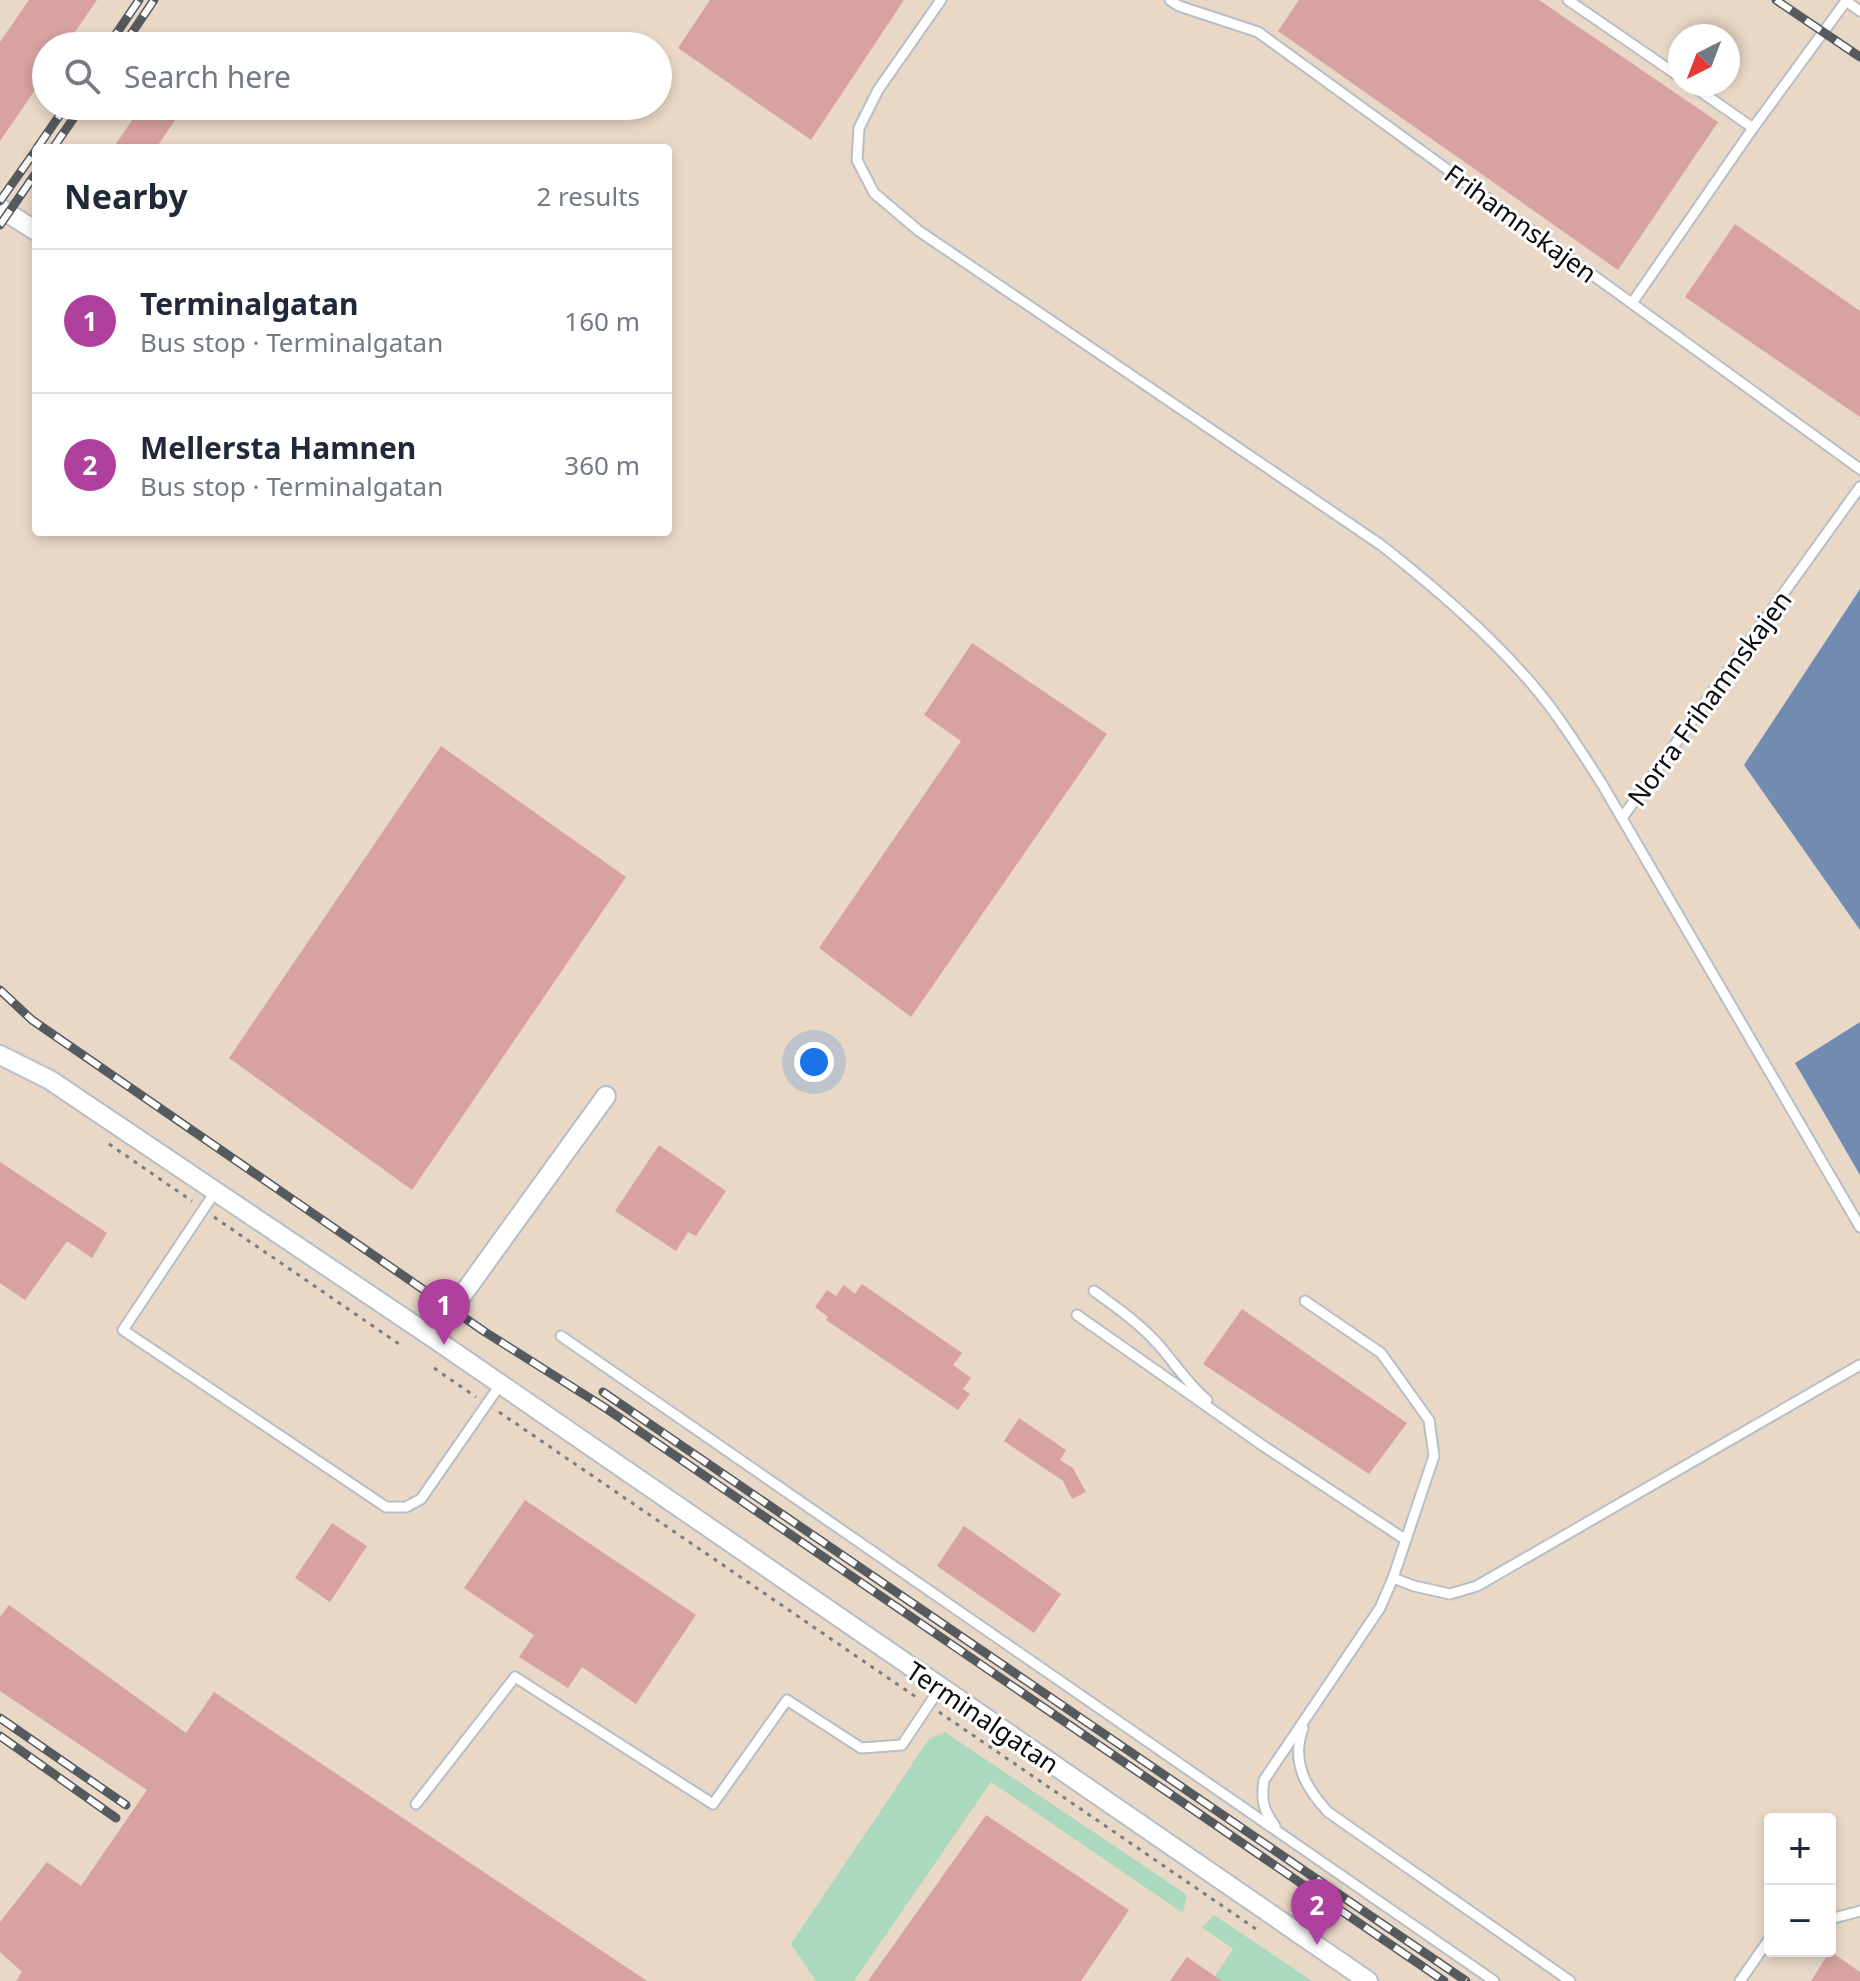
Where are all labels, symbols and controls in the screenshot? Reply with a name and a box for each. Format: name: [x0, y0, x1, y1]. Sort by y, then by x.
north arrow: [1668, 24, 1740, 96]
search box: [32, 32, 672, 120]
icon: search: [60, 54, 104, 98]
text: Search here: [124, 56, 291, 97]
street label: Frihamnskajen: [1437, 155, 1605, 291]
text: Nearby: [64, 173, 188, 219]
text: 2 results: [536, 178, 640, 214]
text: Terminalgatan: [140, 283, 359, 324]
text: 1: [83, 303, 97, 339]
text: 160 m: [564, 303, 640, 339]
text: Bus stop · Terminalgatan: [140, 324, 443, 360]
text: Mellersta Hamnen: [140, 427, 416, 468]
text: 2: [83, 447, 97, 483]
text: 360 m: [564, 447, 640, 483]
text: Bus stop · Terminalgatan: [140, 468, 443, 504]
street label: Norra Frihamnskajen: [1619, 583, 1799, 813]
your location: [794, 1042, 834, 1082]
pin: 1: [418, 1279, 470, 1345]
street label: Terminalgatan: [900, 1653, 1066, 1781]
map controls: [1764, 1813, 1836, 1957]
button: +: [1764, 1813, 1836, 1885]
pin: 2: [1291, 1879, 1343, 1945]
button: −: [1764, 1885, 1836, 1957]

